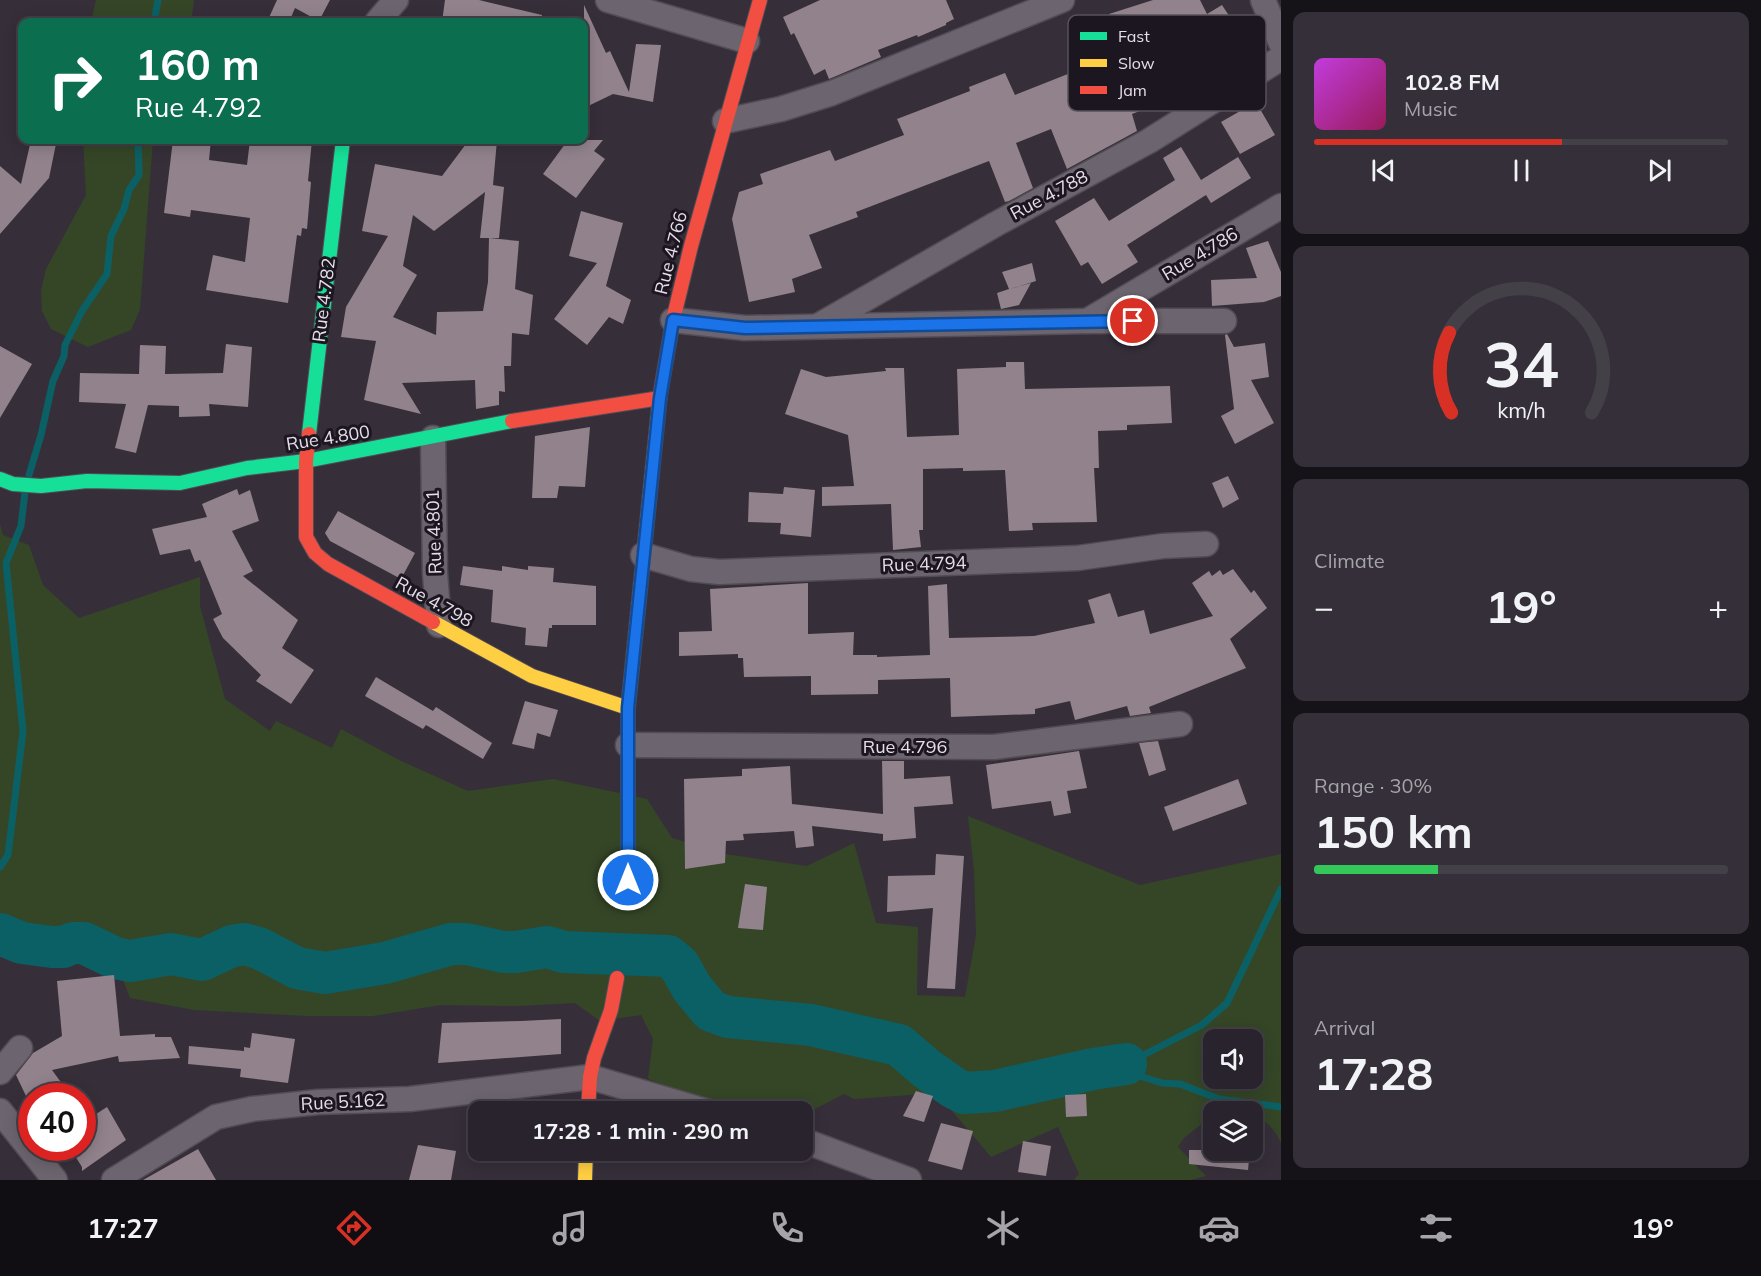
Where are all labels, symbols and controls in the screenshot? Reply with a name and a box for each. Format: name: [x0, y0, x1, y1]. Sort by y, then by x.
legend: [1068, 15, 1266, 111]
text: Fast: [1118, 26, 1150, 46]
text: 160 m: [135, 38, 260, 91]
icon: right: [36, 42, 114, 120]
text: Slow: [1118, 53, 1155, 73]
text: 102.8 FM: [1404, 68, 1500, 96]
text: Jam: [1118, 80, 1147, 100]
text: Rue 4.792: [135, 90, 262, 124]
text: Music: [1404, 96, 1457, 121]
icon: previous: [1367, 154, 1400, 187]
icon: pause: [1505, 154, 1538, 187]
icon: next: [1643, 154, 1676, 187]
street label: Rue 4.788: [1006, 165, 1092, 225]
street label: Rue 4.766: [649, 209, 692, 297]
street label: Rue 4.786: [1158, 222, 1242, 285]
street label: Rue 4.782: [307, 257, 340, 343]
pin: [1107, 295, 1158, 346]
icon: arrive: [1116, 304, 1149, 337]
text: 34: [1484, 325, 1558, 404]
text: km/h: [1497, 397, 1545, 424]
street label: Rue 4.800: [284, 420, 372, 455]
street label: Rue 4.801: [421, 489, 446, 575]
text: Climate: [1314, 548, 1385, 573]
street label: Rue 4.794: [881, 551, 967, 576]
street label: Rue 4.798: [392, 571, 477, 632]
text: 19°: [1485, 578, 1557, 634]
text: −: [1314, 586, 1334, 627]
text: +: [1708, 586, 1728, 627]
street label: Rue 4.796: [863, 735, 947, 758]
text: Range · 30%: [1314, 773, 1432, 798]
text: 150 km: [1314, 803, 1473, 859]
position arrow: [596, 848, 660, 912]
text: Arrival: [1314, 1015, 1375, 1040]
map controls: [1203, 1029, 1263, 1161]
button: sound: [1203, 1029, 1263, 1089]
text: 17:28: [1314, 1045, 1433, 1101]
speed limit sign: 40: [18, 1083, 96, 1161]
street label: Rue 5.162: [300, 1088, 386, 1115]
button: layers: [1203, 1101, 1263, 1161]
text: 17:28 · 1 min · 290 m: [532, 1117, 749, 1145]
icon: directions: [333, 1207, 375, 1249]
icon: music: [549, 1207, 591, 1249]
icon: phone: [766, 1207, 808, 1249]
icon: climate: [982, 1207, 1024, 1249]
icon: car: [1198, 1207, 1240, 1249]
icon: filters: [1415, 1207, 1457, 1249]
text: 17:27: [87, 1211, 159, 1245]
text: 19°: [1631, 1211, 1674, 1245]

